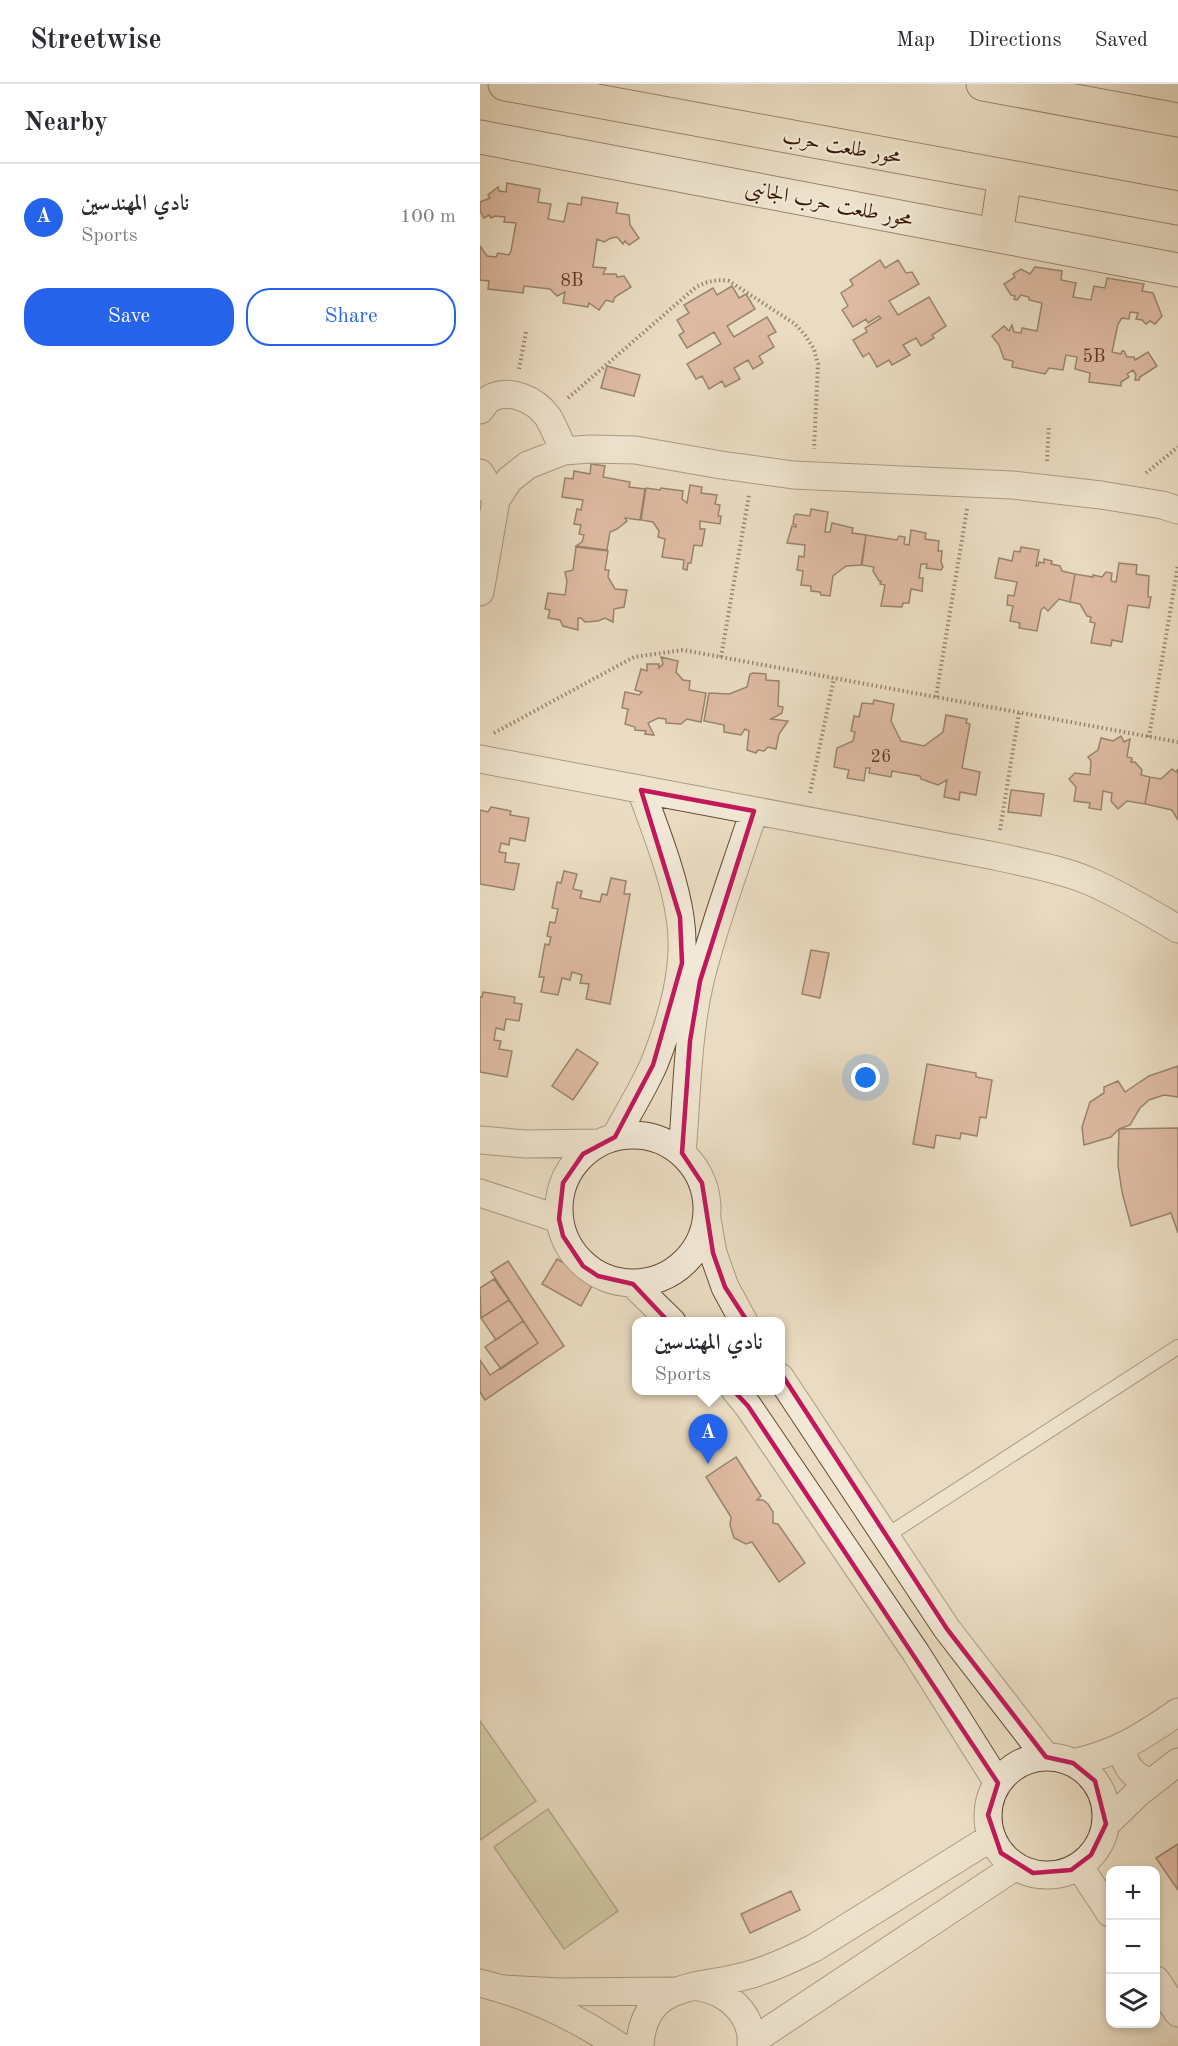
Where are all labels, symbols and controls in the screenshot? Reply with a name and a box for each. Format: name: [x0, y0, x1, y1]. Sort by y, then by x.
text: Streetwise: [30, 27, 162, 55]
text: Map: [896, 30, 935, 51]
text: Directions: [968, 30, 1062, 51]
text: Saved: [1095, 30, 1148, 51]
text: Nearby: [24, 110, 108, 136]
street label: محور طلعت حرب: [781, 127, 903, 169]
street label: محور طلعت حرب الجانبى: [743, 178, 914, 234]
text: نادي المهندسين: [81, 193, 189, 215]
text: A: [36, 207, 51, 227]
text: 100 m: [400, 207, 456, 227]
text: Sports: [81, 226, 138, 246]
house number: 8B: [561, 272, 583, 290]
button: Save: [24, 288, 234, 346]
button: Share: [246, 288, 456, 346]
house number: 5B: [1083, 348, 1105, 366]
house number: 26: [871, 748, 891, 766]
your location: [851, 1063, 880, 1092]
popup: [632, 1317, 785, 1395]
text: نادي المهندسين: [654, 1332, 763, 1354]
text: Sports: [654, 1365, 711, 1385]
pin: A: [688, 1414, 728, 1464]
map controls: [1106, 1866, 1160, 2028]
button: +: [1106, 1866, 1160, 1920]
button: −: [1106, 1920, 1160, 1974]
button: layers: [1106, 1974, 1160, 2028]

